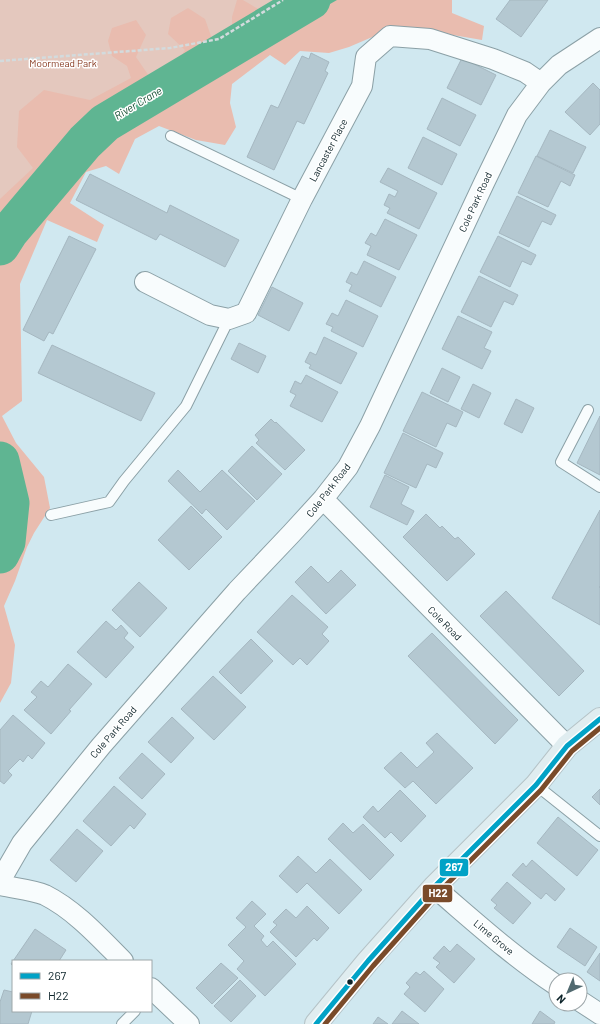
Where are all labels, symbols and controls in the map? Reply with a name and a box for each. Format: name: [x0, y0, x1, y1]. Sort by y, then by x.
park label: Moormead Park: [29, 57, 97, 69]
water label: River Crane: [112, 83, 164, 122]
street label: Lancaster Place: [306, 116, 350, 184]
street label: Cole Park Road: [456, 170, 494, 234]
street label: Cole Park Road: [303, 461, 353, 519]
street label: Cole Road: [425, 603, 465, 643]
street label: Cole Park Road: [87, 704, 139, 760]
line badge: 267: [439, 858, 469, 877]
text: 267: [445, 860, 463, 873]
line badge: H22: [422, 884, 453, 903]
text: H22: [428, 886, 448, 899]
street label: Lime Grove: [472, 917, 516, 957]
legend: [12, 960, 152, 1012]
text: 267: [48, 968, 67, 982]
north arrow: [548, 972, 588, 1012]
unlabelled marker: [345, 977, 355, 987]
text: H22: [48, 988, 69, 1002]
text: N: [554, 992, 568, 1007]

